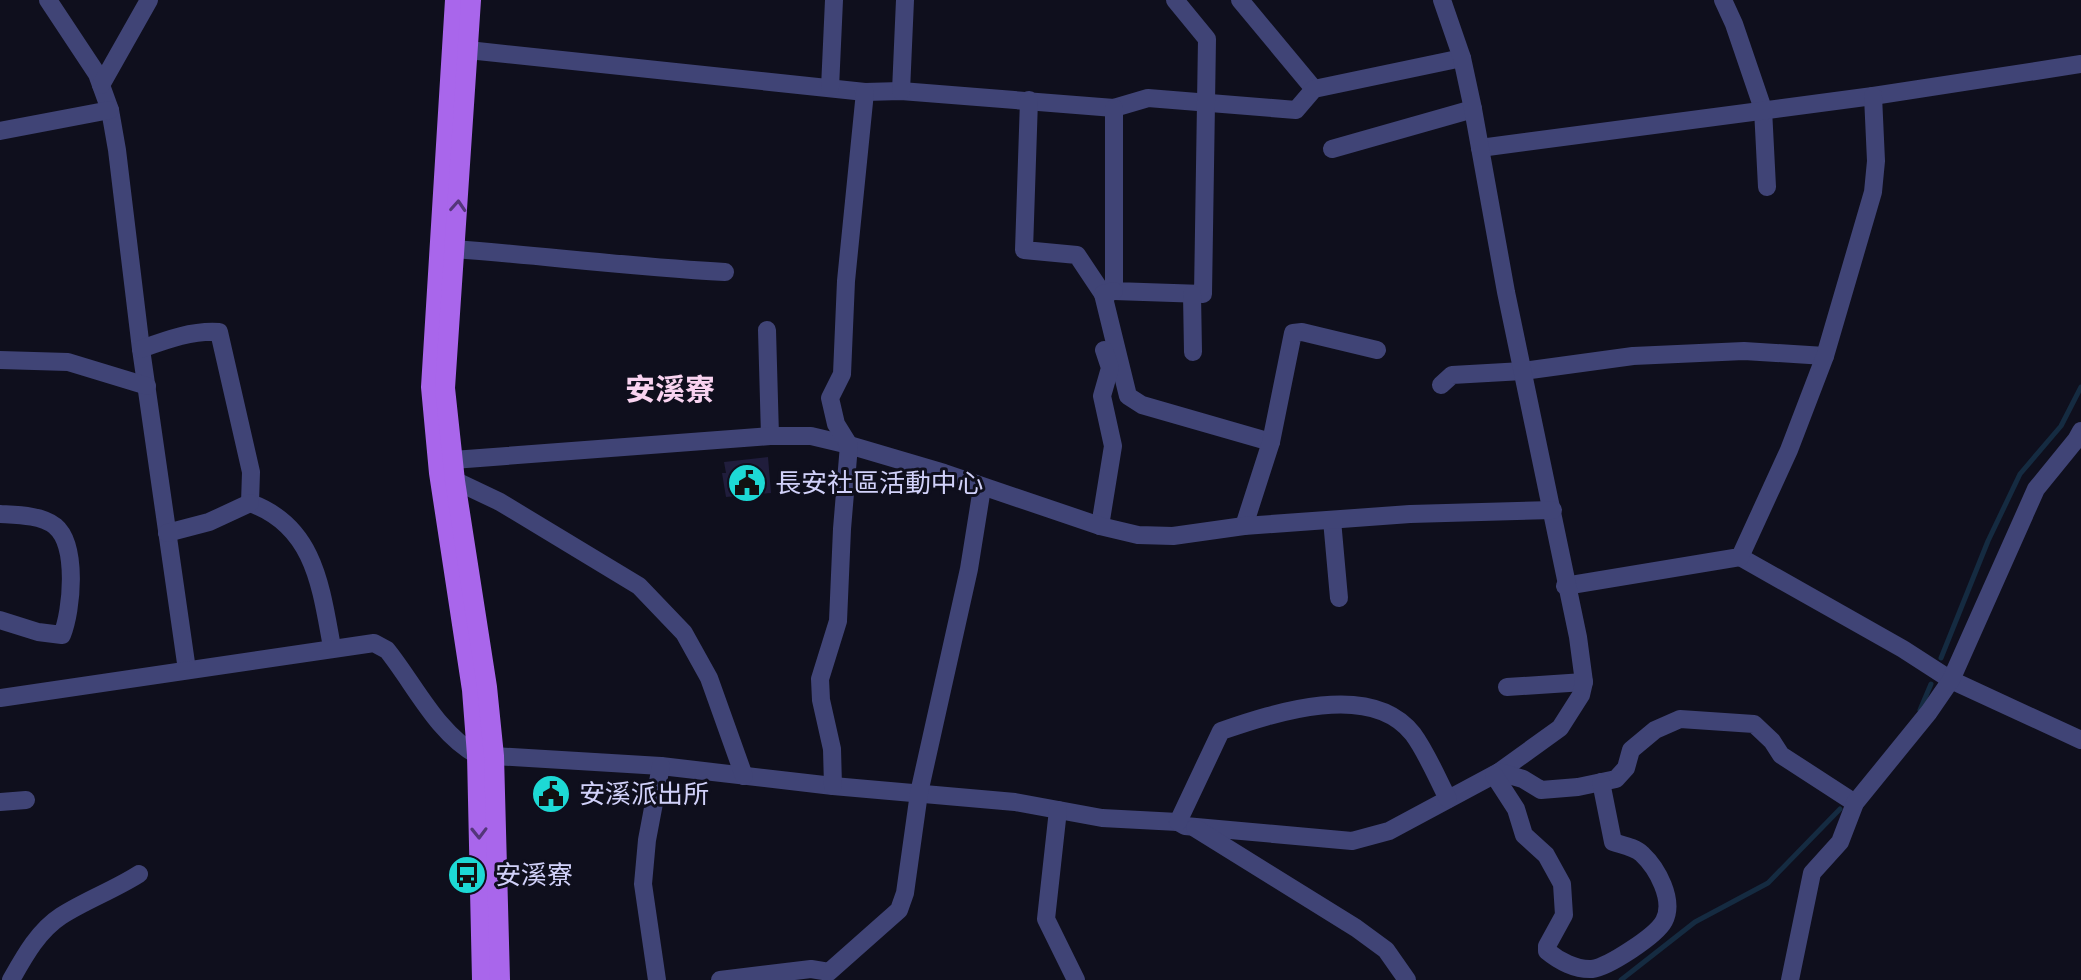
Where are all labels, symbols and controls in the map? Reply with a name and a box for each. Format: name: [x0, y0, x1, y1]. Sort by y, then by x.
one-way arrow: [449, 199, 466, 212]
district label: 安溪寮: [625, 368, 715, 411]
public building icon: 長安社區活動中心: [726, 462, 768, 504]
place label: 長安社區活動中心: [775, 465, 983, 501]
public building icon: 安溪派出所: [530, 773, 572, 815]
place label: 安溪派出所: [579, 776, 709, 812]
one-way arrow: [470, 827, 488, 840]
bus stop icon: 安溪寮: [446, 854, 488, 896]
place label: 安溪寮: [495, 857, 573, 893]

